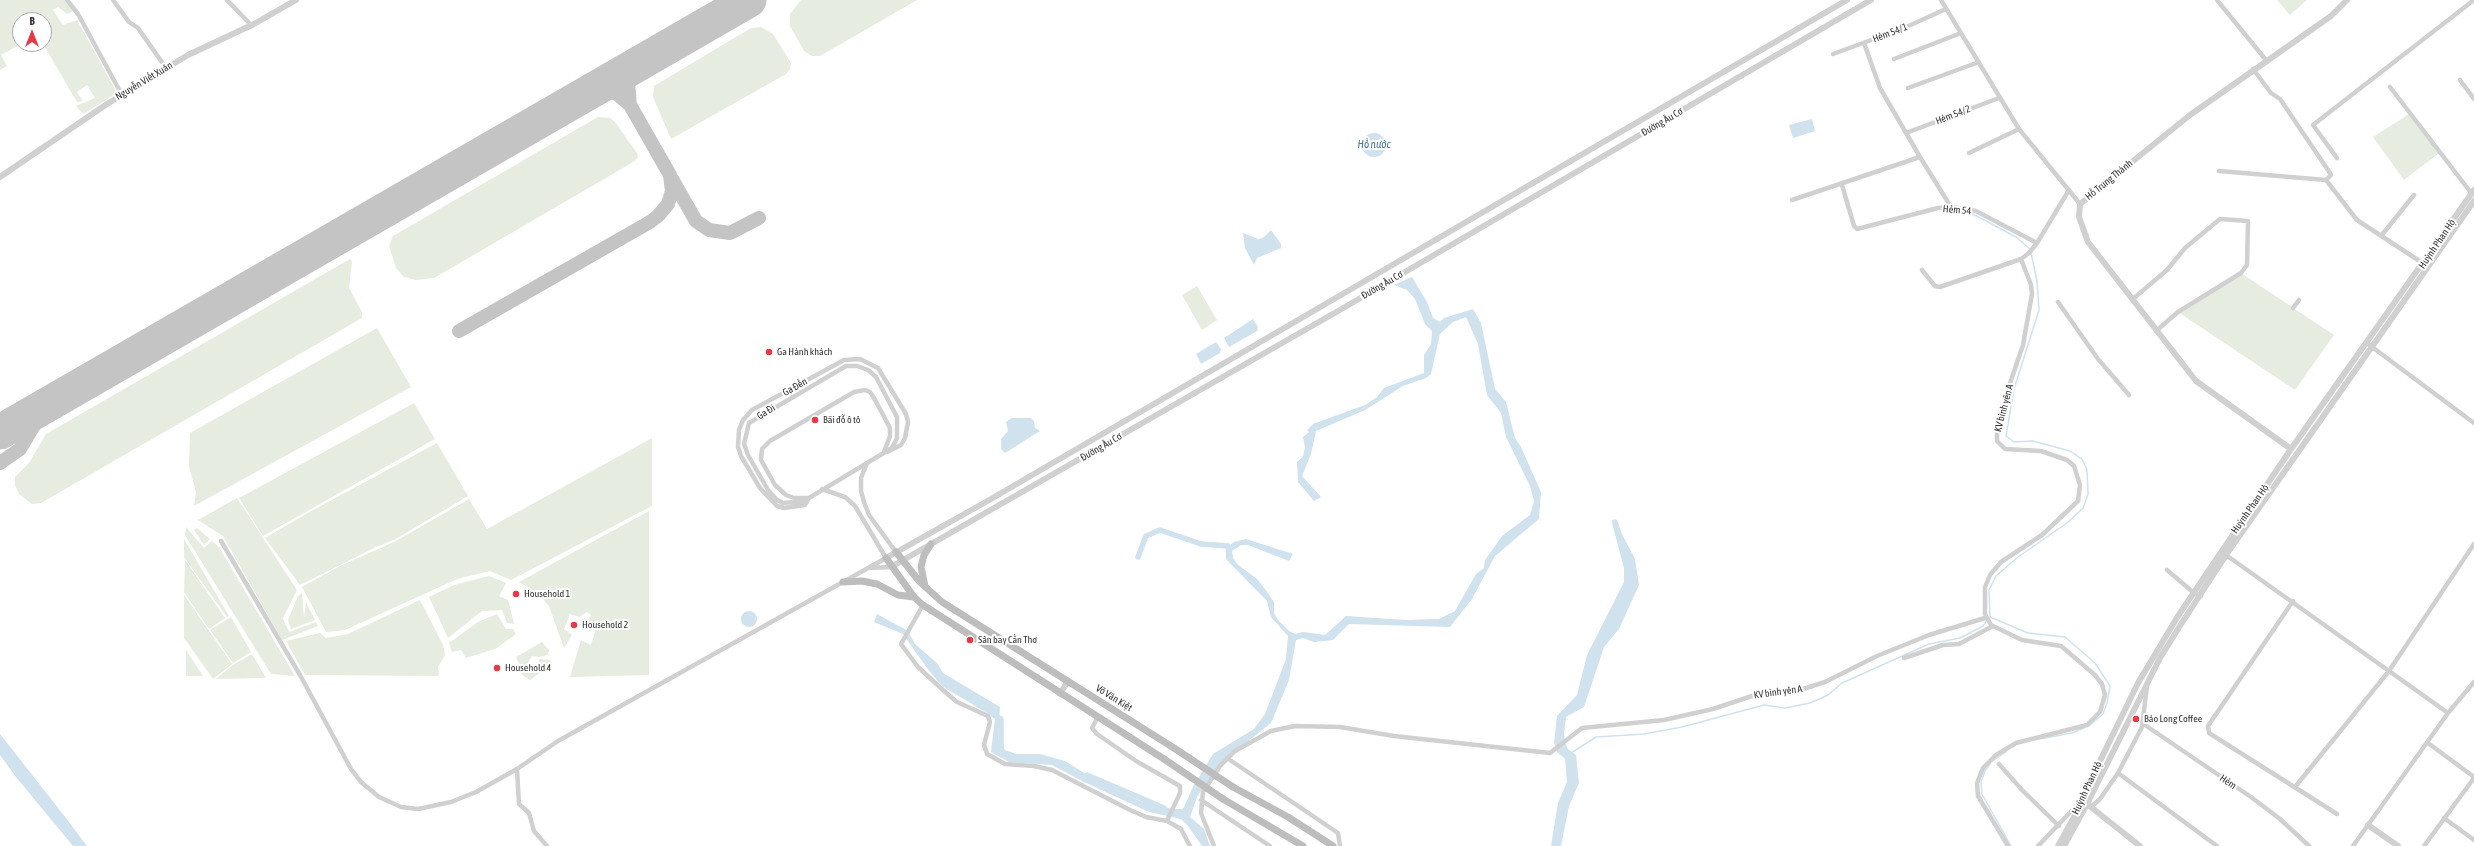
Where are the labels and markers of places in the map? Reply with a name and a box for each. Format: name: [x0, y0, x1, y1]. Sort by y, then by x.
place label: Ga Hành khách: [777, 346, 832, 358]
marker: Ga Hành khách: [764, 347, 774, 357]
place label: Bãi đỗ ô tô: [823, 414, 860, 426]
marker: Bãi đỗ ô tô: [810, 415, 820, 425]
place label: Household 1: [524, 588, 570, 600]
marker: Household 1: [511, 589, 521, 599]
place label: Household 2: [582, 619, 628, 631]
marker: Household 2: [569, 620, 579, 630]
place label: Sân bay Cần Thơ: [978, 634, 1037, 646]
marker: Sân bay Cần Thơ: [965, 635, 975, 645]
place label: Household 4: [505, 662, 551, 674]
marker: Household 4: [492, 663, 502, 673]
place label: Bảo Long Coffee: [2144, 713, 2202, 725]
marker: Bảo Long Coffee: [2131, 714, 2141, 724]

